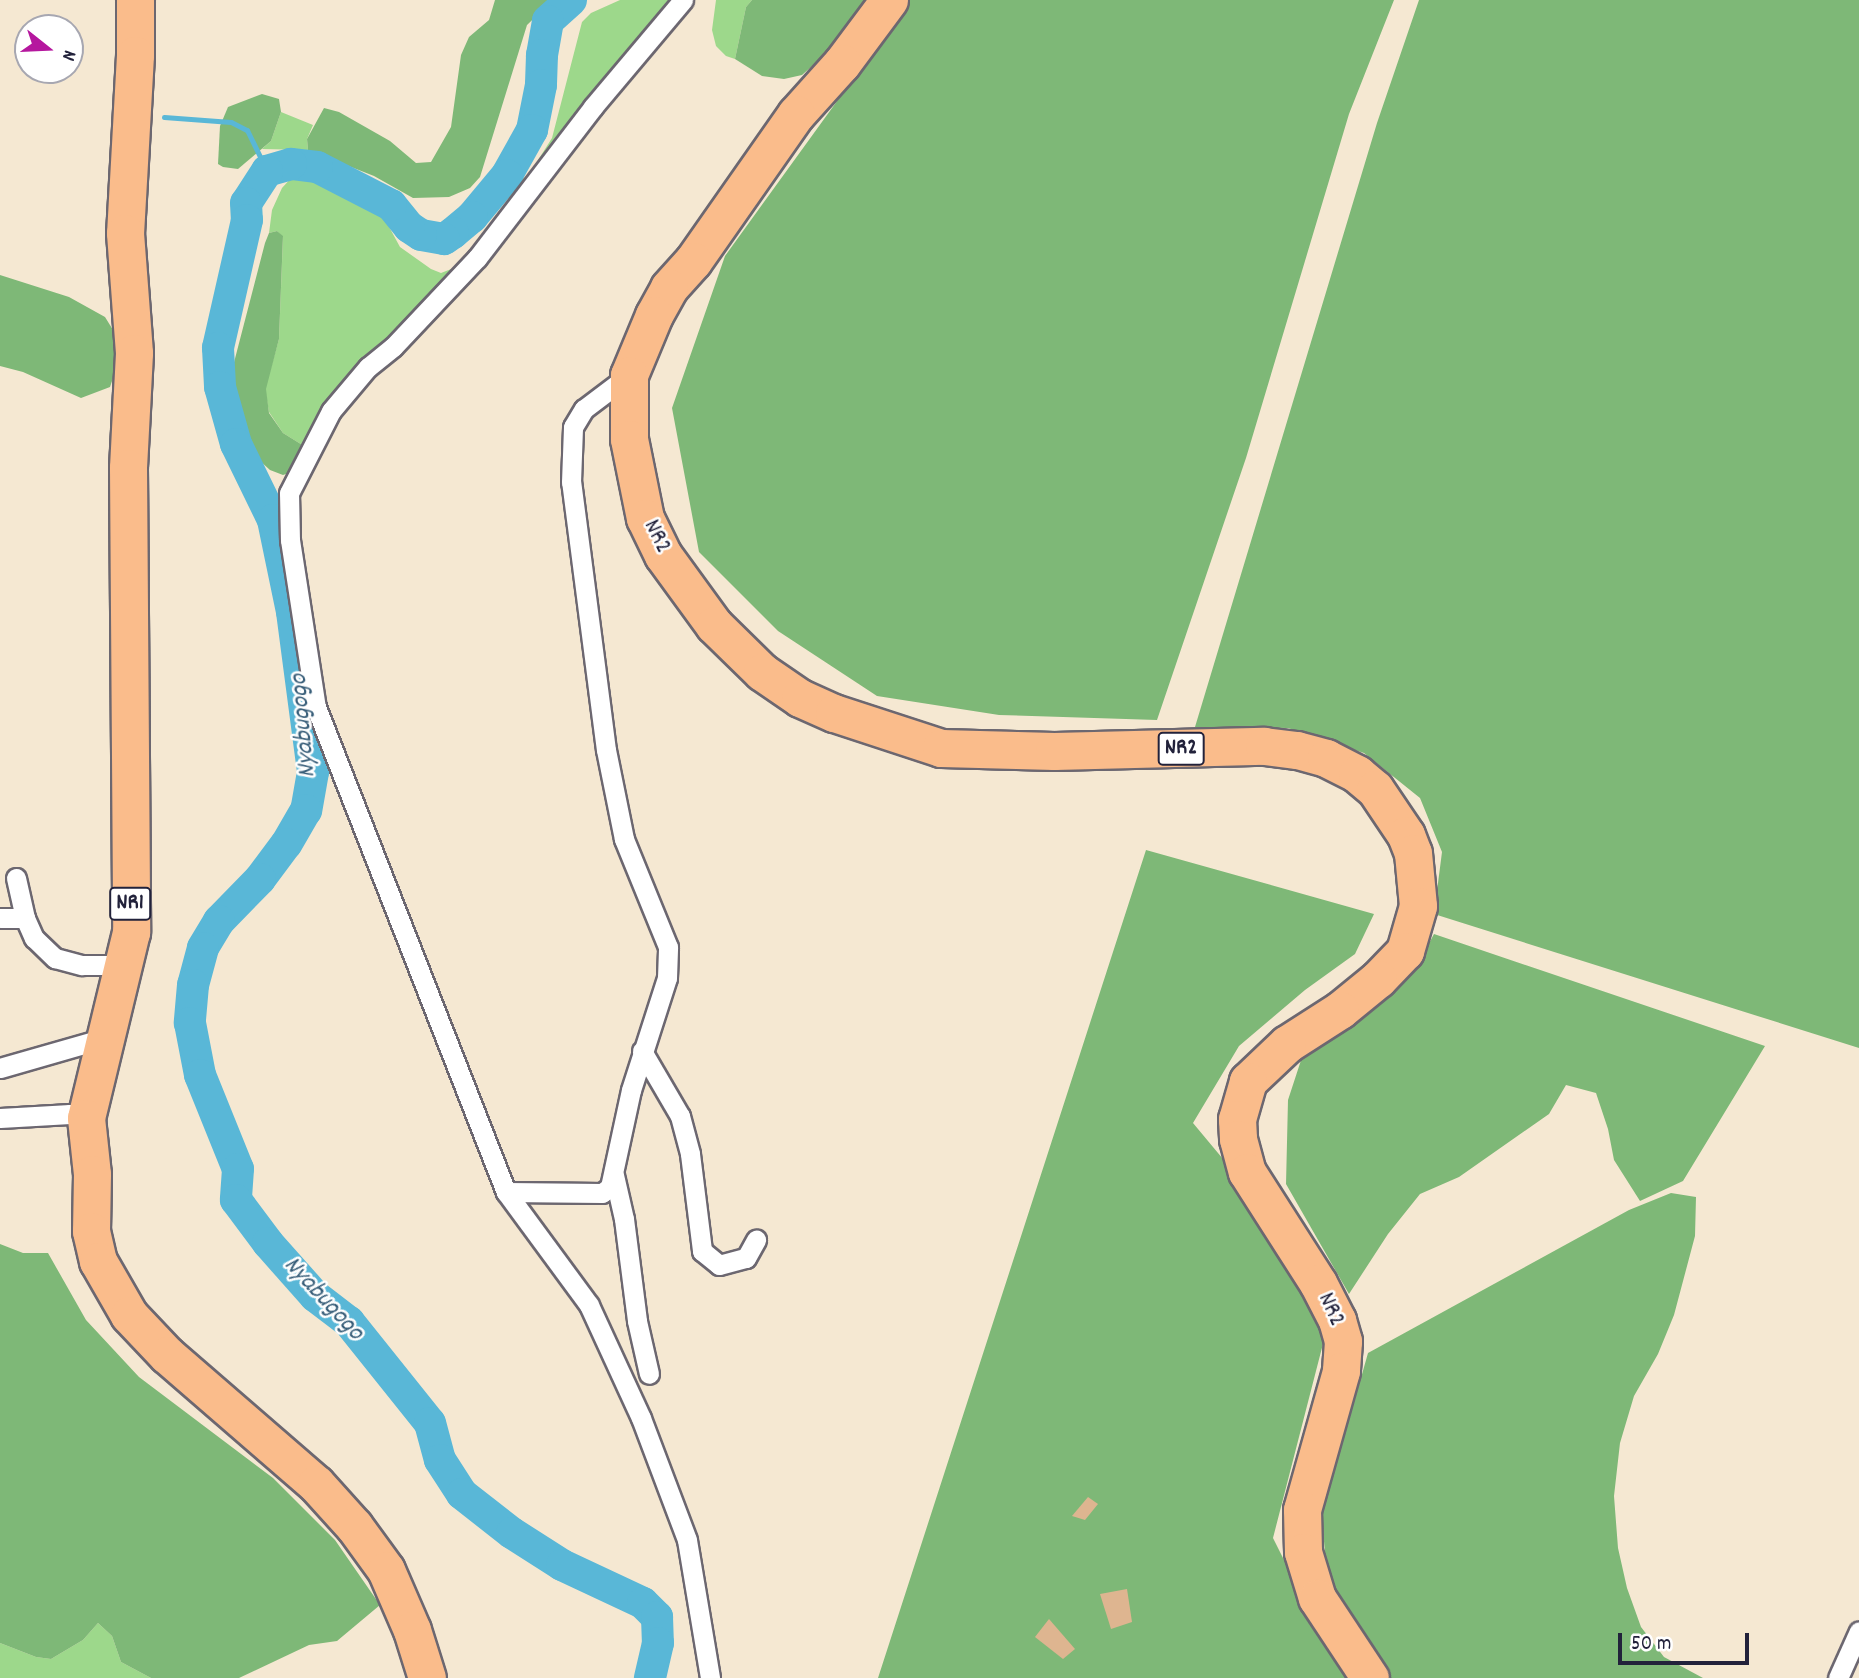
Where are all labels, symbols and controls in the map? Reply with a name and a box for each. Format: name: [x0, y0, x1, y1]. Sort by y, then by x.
north arrow: [14, 14, 84, 84]
text: N: [53, 46, 82, 64]
street label: NR2: [636, 515, 676, 559]
water label: Nyabugogo: [284, 673, 324, 779]
road number: NR2: [1156, 730, 1206, 768]
road number: NR1: [109, 884, 151, 923]
water label: Nyabugogo: [276, 1250, 370, 1348]
street label: NR2: [1310, 1289, 1350, 1331]
scale bar: [1621, 1618, 1752, 1662]
text: 50 m: [1631, 1630, 1671, 1660]

